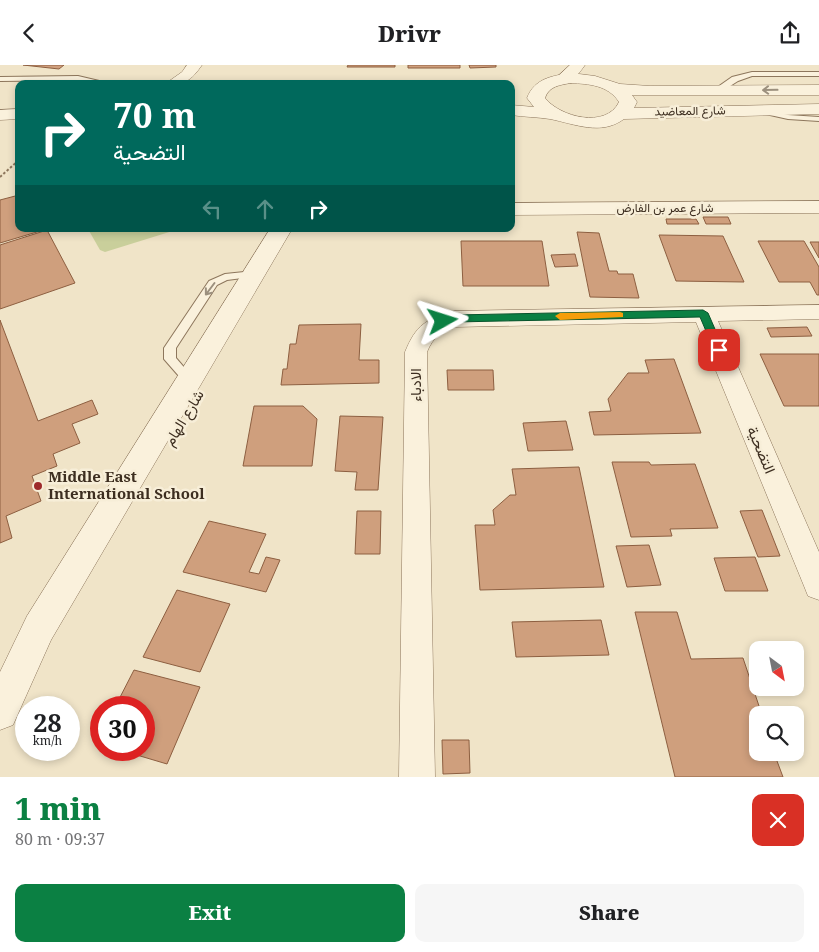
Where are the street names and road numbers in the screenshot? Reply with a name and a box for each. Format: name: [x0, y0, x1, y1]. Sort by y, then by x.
street label: شارع المعاضيد: [654, 101, 726, 121]
street label: شارع عمر بن الفارض: [617, 199, 713, 217]
street label: الادباء: [405, 368, 425, 402]
street label: شارع الهام: [159, 386, 210, 450]
street label: التضحية: [743, 423, 781, 476]

